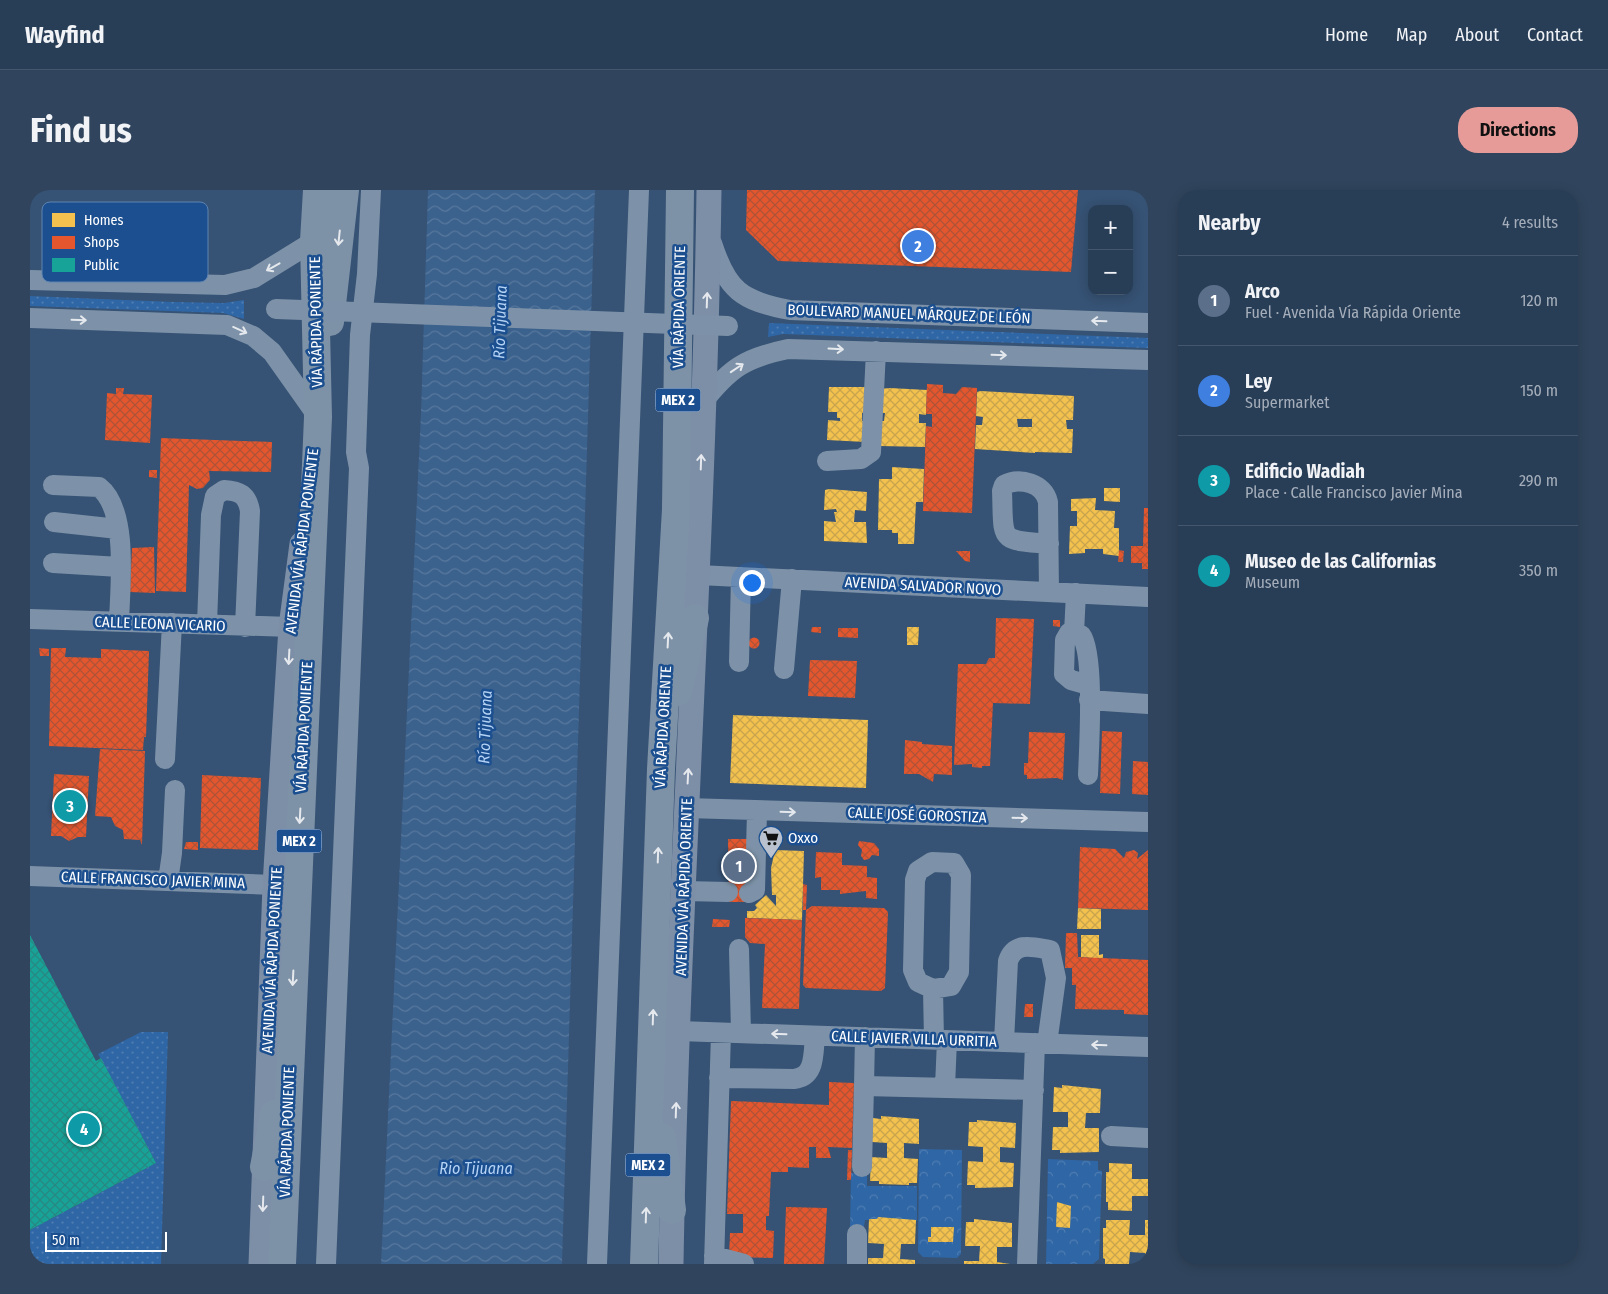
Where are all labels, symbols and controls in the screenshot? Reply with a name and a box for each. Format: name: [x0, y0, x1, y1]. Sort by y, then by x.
text: Wayfind: [25, 21, 105, 49]
text: Home: [1325, 24, 1368, 46]
text: Map: [1396, 24, 1427, 46]
text: About: [1455, 24, 1499, 46]
text: Contact: [1527, 24, 1583, 46]
button: Directions: [1458, 107, 1578, 153]
text: Find us: [30, 109, 132, 151]
legend: [42, 202, 208, 282]
map controls: [1088, 205, 1133, 295]
button: +: [1088, 205, 1133, 250]
text: Nearby: [1198, 210, 1260, 236]
text: Homes: [84, 212, 124, 229]
text: 4 results: [1502, 213, 1558, 232]
pin: 2: [902, 227, 934, 265]
one-way arrow: [334, 230, 344, 246]
text: Shops: [84, 234, 119, 251]
street label: VÍA RÁPIDA ORIENTE: [669, 246, 689, 368]
button: −: [1088, 250, 1133, 295]
street label: VÍA RÁPIDA PONIENTE: [306, 256, 326, 388]
text: Public: [84, 257, 119, 274]
one-way arrow: [267, 263, 281, 273]
text: Arco: [1245, 280, 1280, 303]
water label: Río Tijuana: [489, 285, 511, 359]
text: 1: [1211, 291, 1217, 310]
text: 120 m: [1520, 291, 1558, 310]
one-way arrow: [702, 292, 711, 308]
street label: BOULEVARD MANUEL MÁRQUEZ DE LEÓN: [787, 301, 1031, 327]
text: Fuel · Avenida Vía Rápida Oriente: [1245, 303, 1461, 322]
one-way arrow: [70, 315, 86, 325]
one-way arrow: [1092, 317, 1108, 326]
one-way arrow: [232, 326, 247, 336]
one-way arrow: [828, 345, 844, 354]
one-way arrow: [991, 351, 1007, 360]
one-way arrow: [730, 363, 744, 373]
text: Ley: [1245, 370, 1272, 393]
text: 2: [1210, 381, 1218, 400]
text: 150 m: [1520, 381, 1558, 400]
road number: MEX 2: [656, 388, 700, 412]
text: Supermarket: [1245, 393, 1329, 412]
street label: AVENIDA VÍA RÁPIDA PONIENTE: [282, 447, 322, 635]
one-way arrow: [697, 454, 706, 470]
text: Edificio Wadiah: [1245, 460, 1365, 483]
text: 3: [1210, 471, 1218, 490]
text: 290 m: [1519, 471, 1558, 490]
text: Place · Calle Francisco Javier Mina: [1245, 483, 1463, 502]
text: Museo de las Californias: [1245, 550, 1436, 573]
text: 4: [1210, 561, 1218, 580]
text: 350 m: [1519, 561, 1558, 580]
your location: [739, 570, 765, 596]
street label: AVENIDA SALVADOR NOVO: [844, 573, 1002, 599]
text: Museum: [1245, 573, 1300, 592]
street label: CALLE LEONA VICARIO: [94, 613, 226, 635]
one-way arrow: [663, 632, 672, 648]
one-way arrow: [285, 649, 294, 665]
street label: VÍA RÁPIDA PONIENTE: [292, 661, 316, 793]
street label: VÍA RÁPIDA ORIENTE: [651, 665, 675, 789]
water label: Río Tijuana: [474, 690, 496, 764]
one-way arrow: [683, 769, 693, 785]
pin: 3: [54, 787, 86, 825]
street label: AVENIDA VÍA RÁPIDA ORIENTE: [672, 798, 696, 976]
street label: CALLE JOSÉ GOROSTIZA: [847, 804, 987, 826]
one-way arrow: [296, 807, 305, 823]
one-way arrow: [779, 807, 795, 816]
one-way arrow: [1012, 813, 1028, 823]
supermarket icon: Oxxo: [758, 825, 784, 859]
place label: Oxxo: [788, 829, 818, 847]
road number: MEX 2: [276, 830, 322, 852]
one-way arrow: [653, 847, 663, 863]
pin: 1: [723, 847, 755, 885]
street label: AVENIDA VÍA RÁPIDA PONIENTE: [258, 866, 286, 1054]
street label: CALLE FRANCISCO JAVIER MINA: [61, 868, 245, 892]
one-way arrow: [288, 970, 298, 986]
one-way arrow: [648, 1009, 658, 1026]
street label: CALLE JAVIER VILLA URRITIA: [831, 1027, 997, 1051]
one-way arrow: [772, 1030, 788, 1039]
one-way arrow: [1092, 1041, 1108, 1050]
street label: VÍA RÁPIDA PONIENTE: [276, 1066, 298, 1198]
one-way arrow: [671, 1103, 681, 1119]
pin: 4: [68, 1110, 100, 1148]
road number: MEX 2: [626, 1154, 670, 1176]
water label: Rio Tijuana: [439, 1159, 513, 1178]
one-way arrow: [259, 1195, 268, 1211]
one-way arrow: [641, 1208, 651, 1224]
scale bar: [45, 1229, 168, 1252]
text: 50 m: [52, 1232, 80, 1249]

